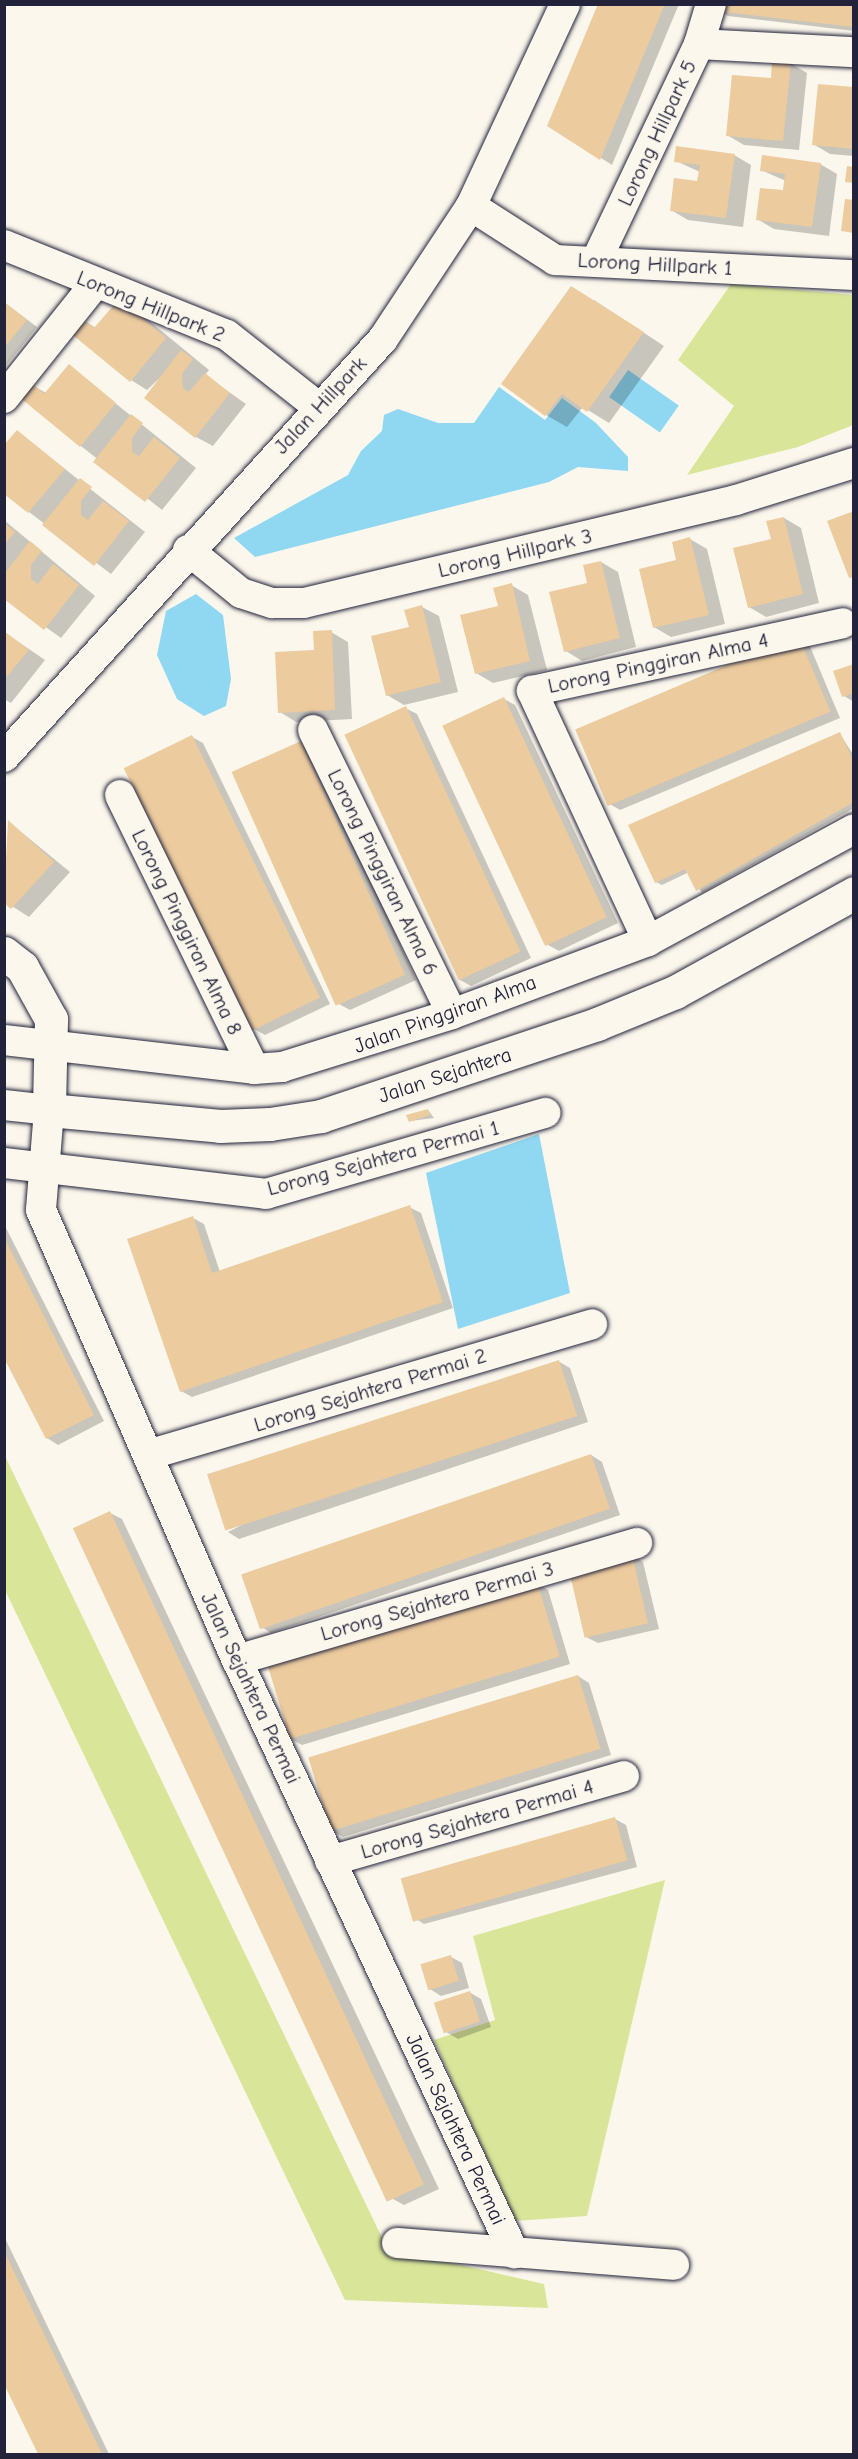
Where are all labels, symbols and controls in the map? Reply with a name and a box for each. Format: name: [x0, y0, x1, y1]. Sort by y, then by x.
street label: Lorong Hillpark 5: [612, 56, 702, 210]
street label: Lorong Hillpark 1: [577, 247, 733, 281]
street label: Lorong Hillpark 2: [73, 265, 229, 347]
street label: Jalan Hillpark: [268, 351, 372, 459]
street label: Lorong Hillpark 3: [435, 523, 595, 583]
street label: Lorong Pinggiran Alma 4: [545, 627, 771, 699]
street label: Lorong Pinggiran Alma 6: [322, 765, 444, 979]
street label: Lorong Pinggiran Alma 8: [126, 825, 248, 1039]
street label: Jalan Pinggiran Alma: [350, 969, 540, 1059]
street label: Jalan Sejahtera: [375, 1042, 515, 1108]
street label: Lorong Sejahtera Permai 1: [264, 1115, 502, 1201]
street label: Lorong Sejahtera Permai 2: [251, 1343, 489, 1437]
street label: Lorong Sejahtera Permai 3: [318, 1556, 556, 1646]
street label: Jalan Sejahtera Permai: [196, 1588, 306, 1788]
street label: Lorong Sejahtera Permai 4: [358, 1774, 596, 1864]
street label: Jalan Sejahtera Permai: [401, 2029, 511, 2229]

